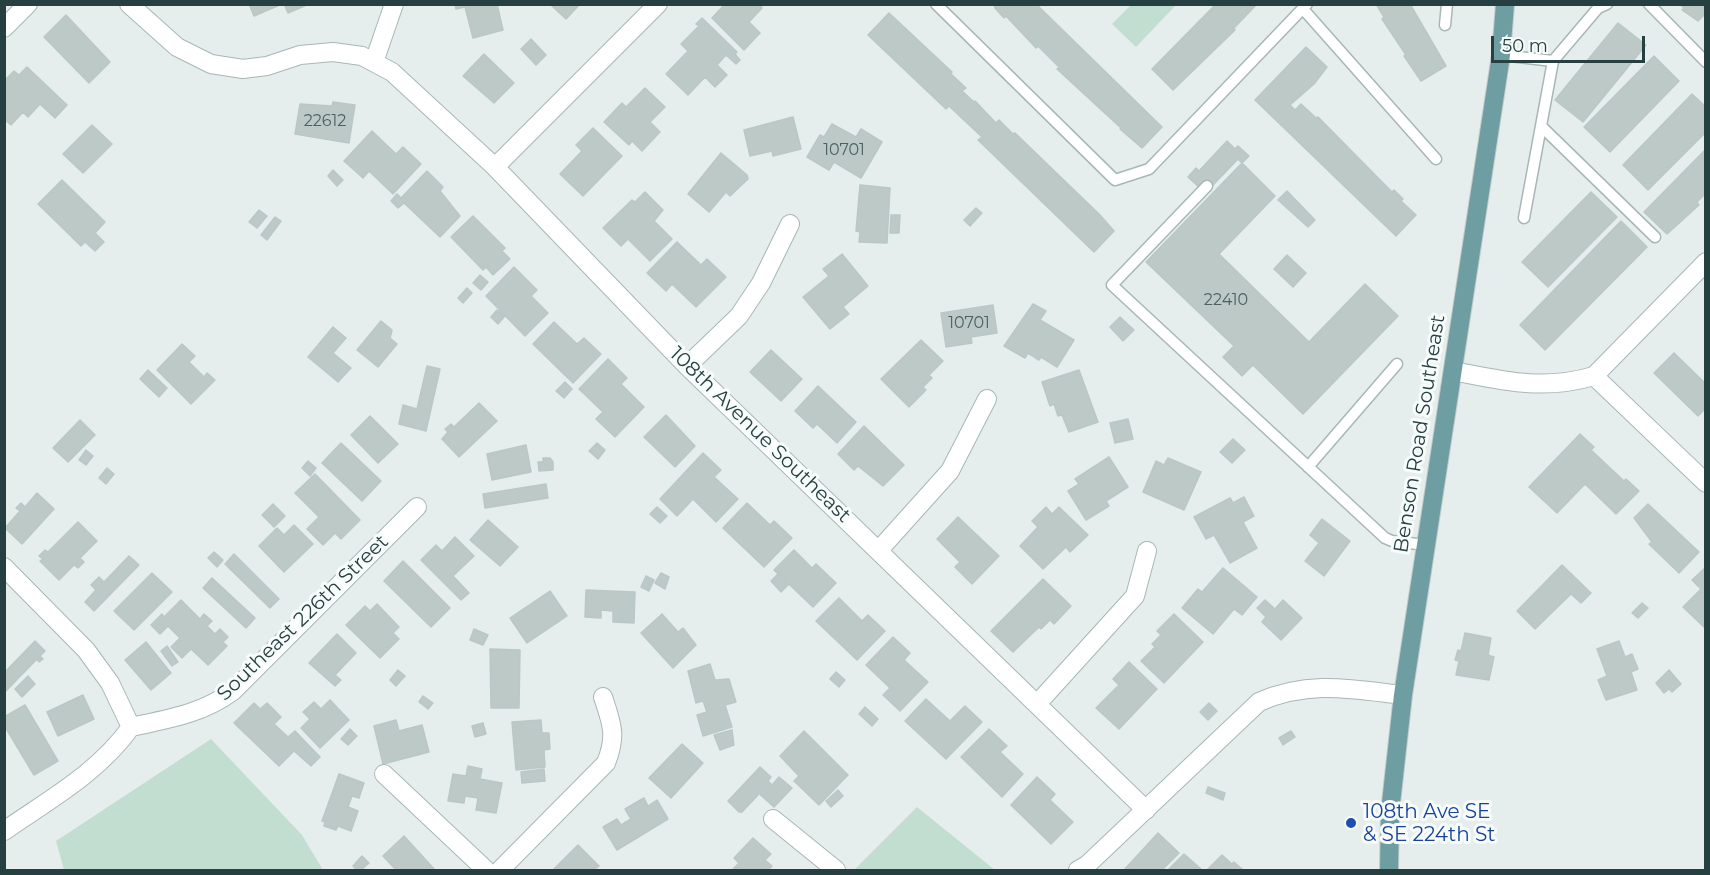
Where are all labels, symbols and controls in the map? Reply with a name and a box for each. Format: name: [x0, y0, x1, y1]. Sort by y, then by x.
scale bar: [1494, 24, 1648, 62]
text: 50 m: [1502, 35, 1548, 57]
house number: 22612: [304, 111, 346, 131]
house number: 10701: [823, 140, 865, 160]
house number: 22410: [1204, 290, 1248, 310]
house number: 10701: [948, 313, 990, 333]
street label: Benson Road Southeast: [1389, 313, 1451, 555]
street label: 108th Avenue Southeast: [665, 342, 855, 528]
street label: Southeast 226th Street: [212, 530, 394, 706]
place label: 108th Ave SE & SE 224th St: [1363, 800, 1495, 847]
marker: 108th Ave SE & SE 224th St: [1344, 816, 1358, 830]

